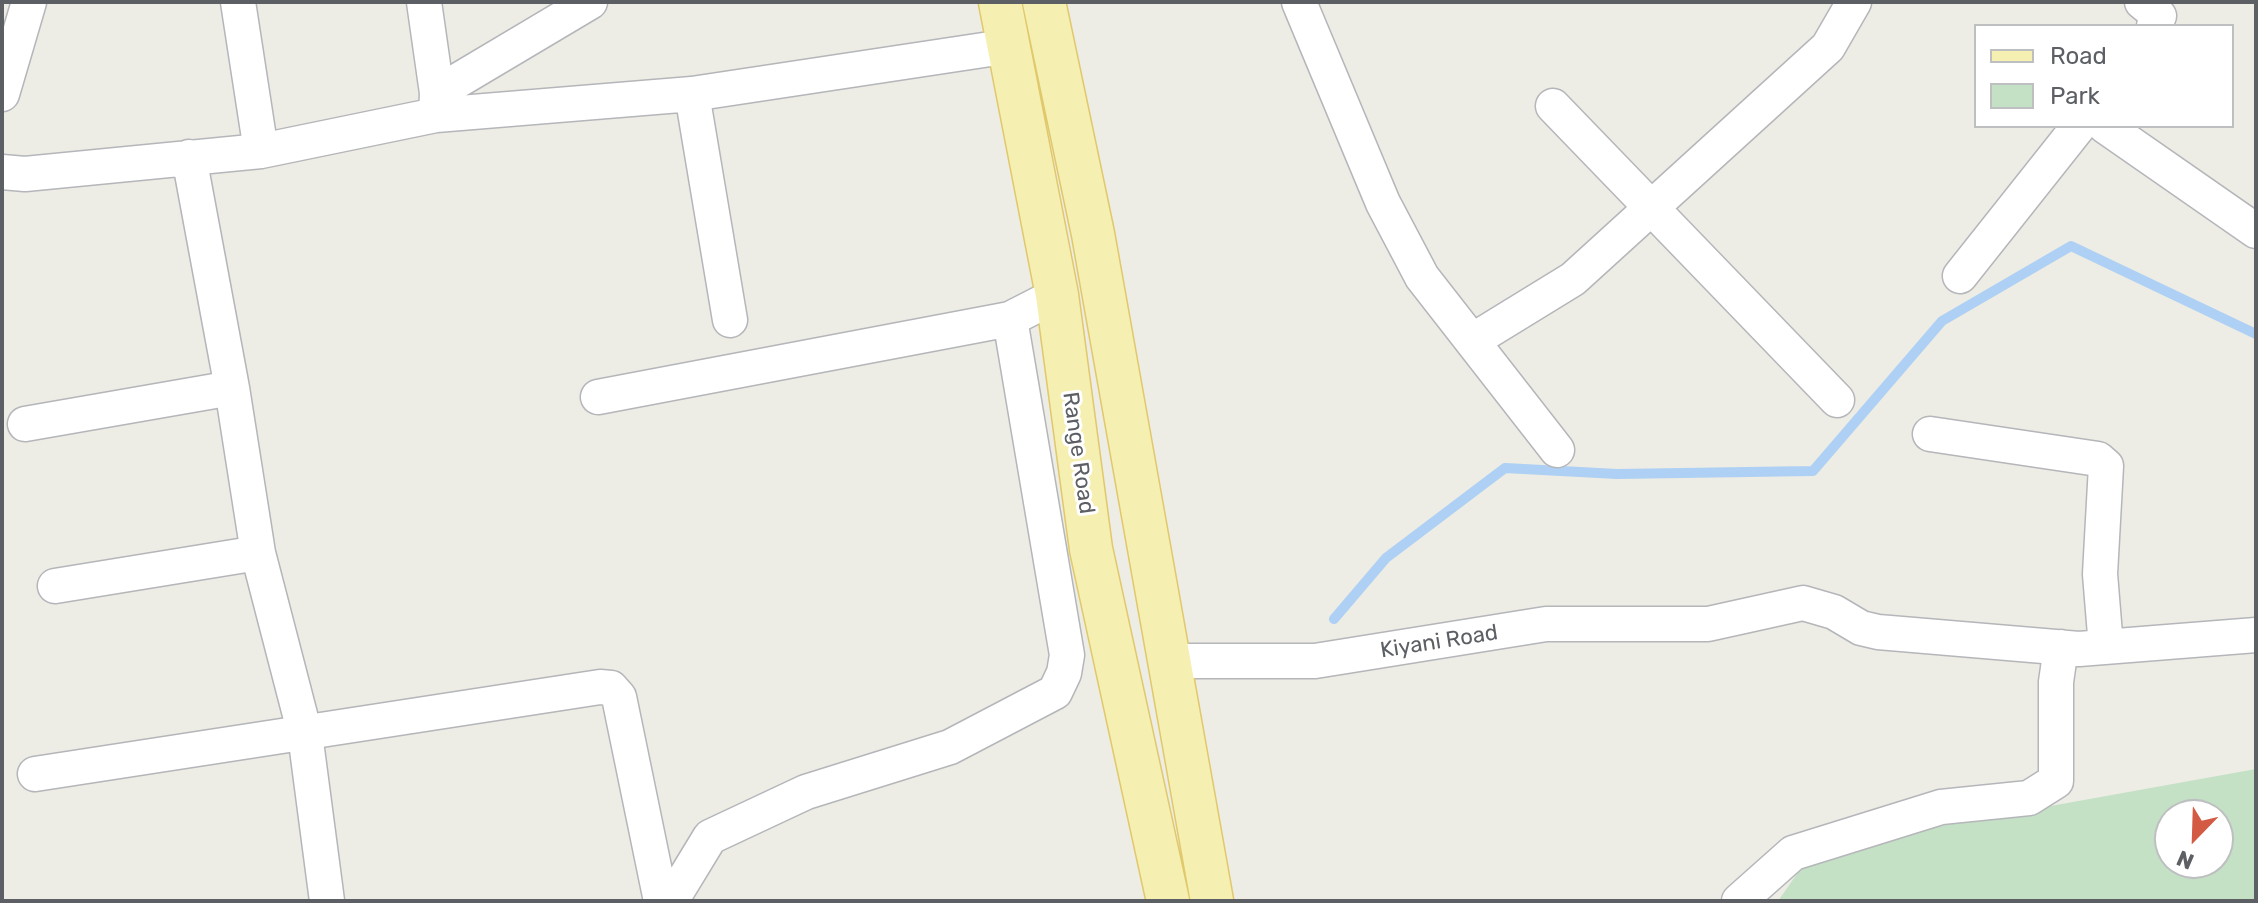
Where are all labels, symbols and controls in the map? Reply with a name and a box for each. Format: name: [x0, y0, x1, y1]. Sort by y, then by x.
legend: [1974, 24, 2234, 128]
text: Road: [2050, 42, 2107, 70]
text: Park: [2050, 82, 2100, 110]
street label: Range Road: [1056, 390, 1100, 516]
street label: Kiyani Road: [1378, 620, 1500, 664]
north arrow: [2154, 799, 2234, 879]
text: N: [2173, 844, 2198, 875]

